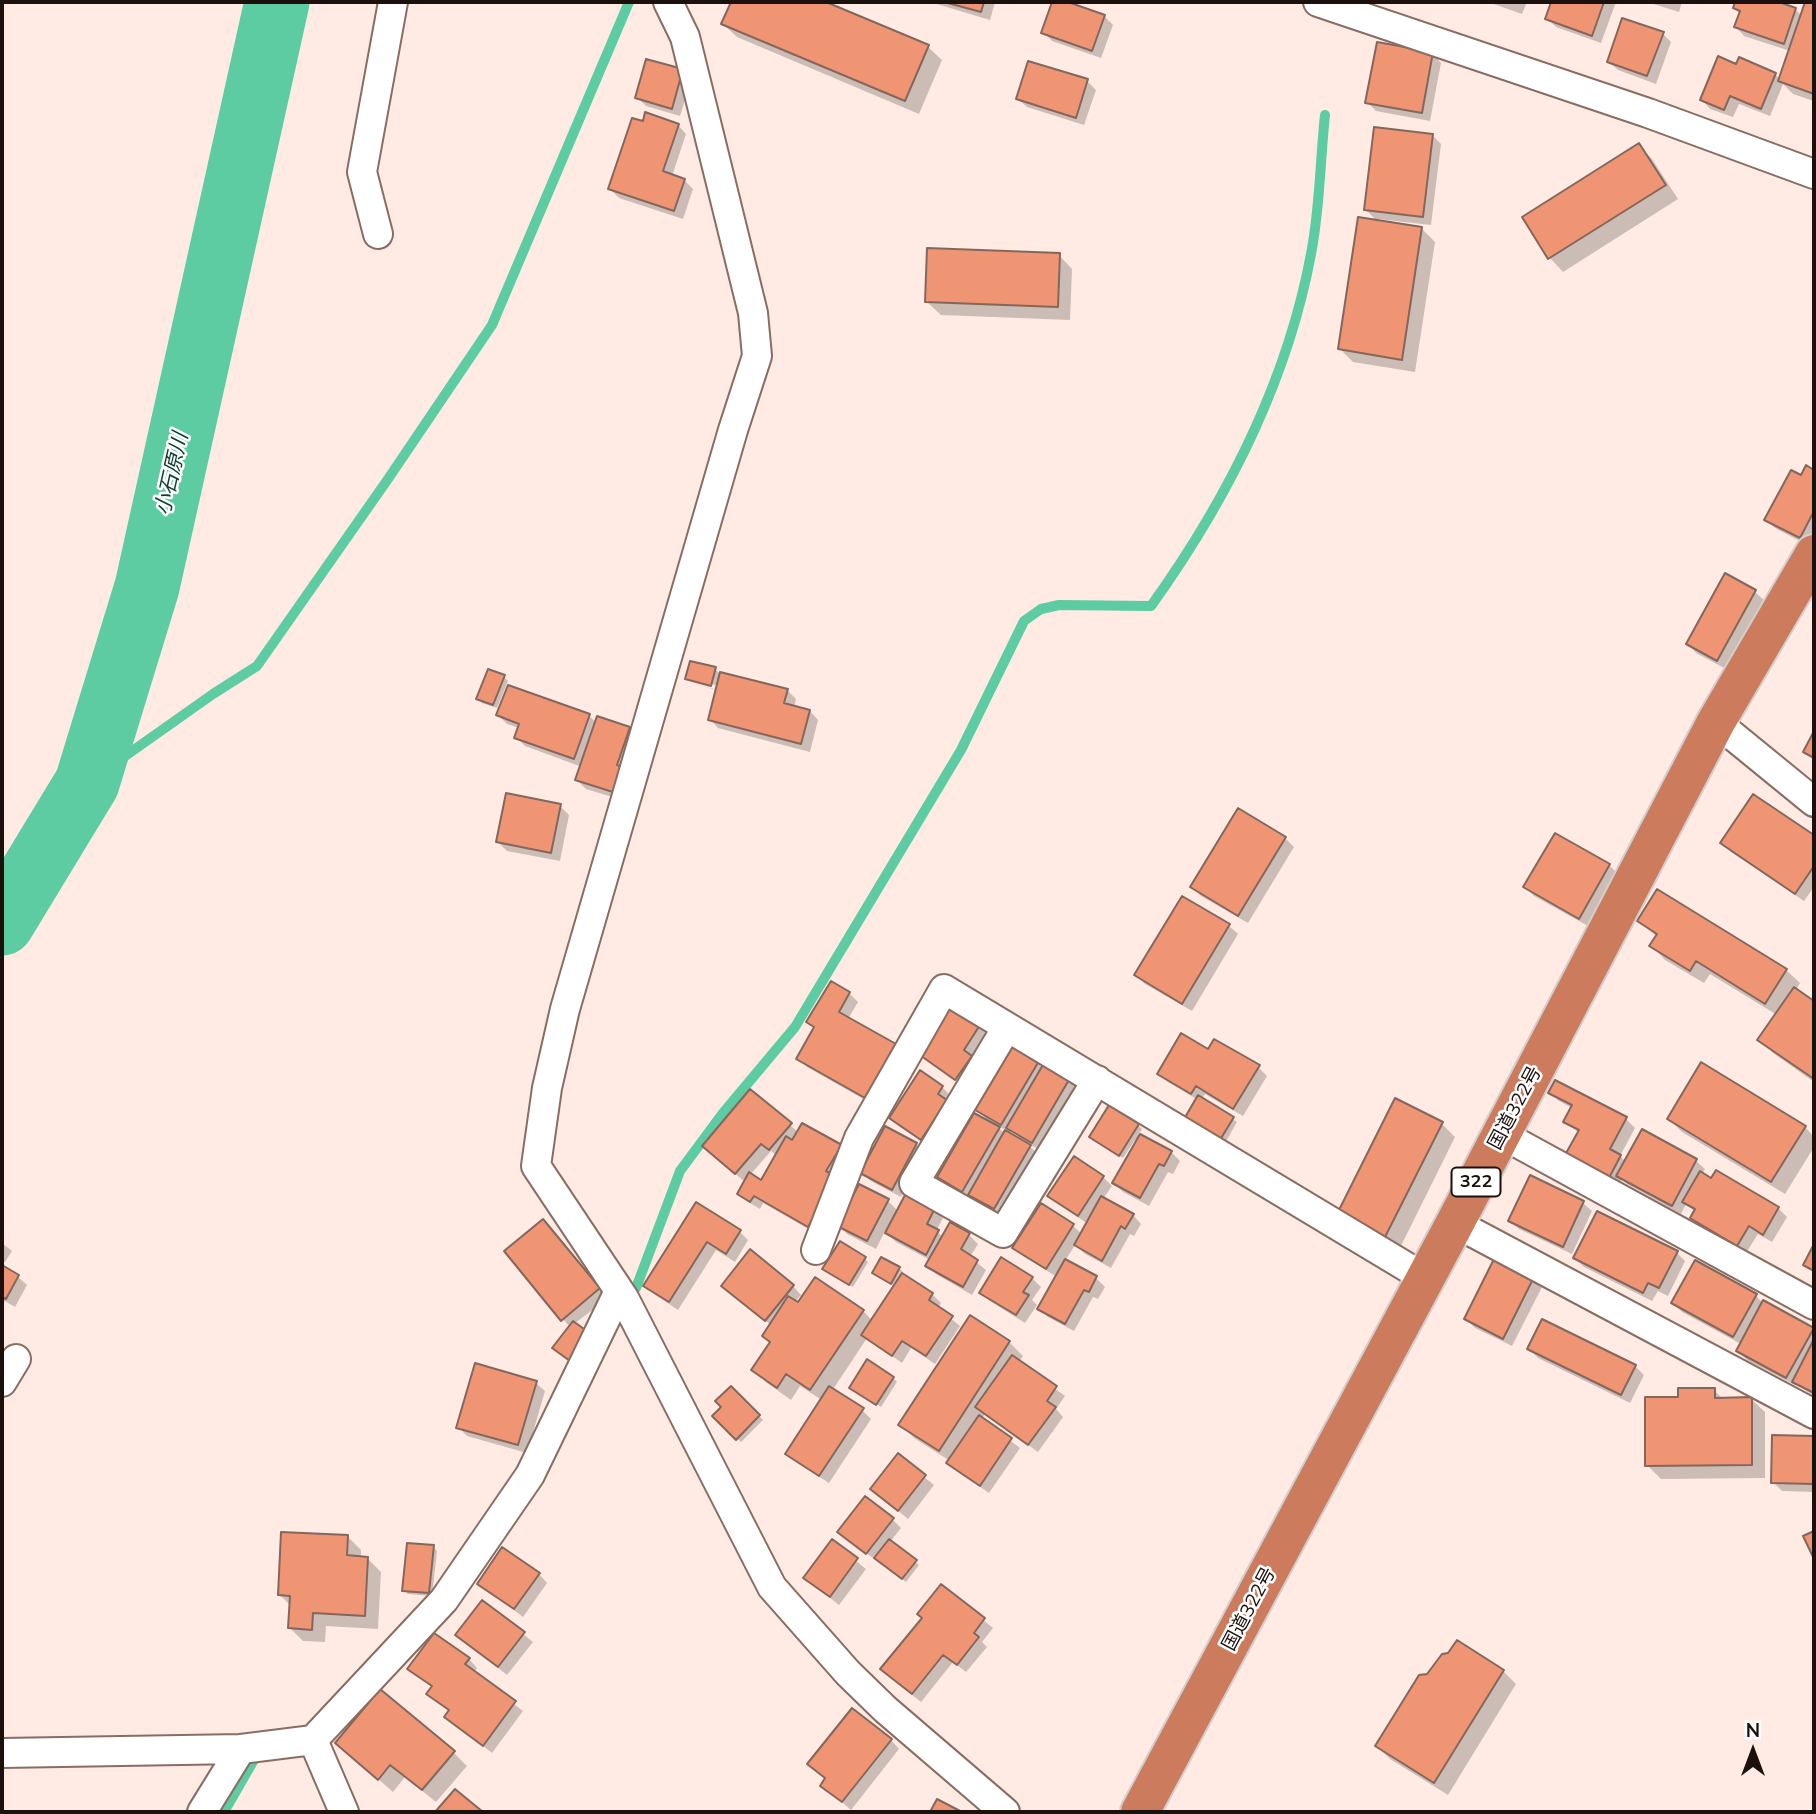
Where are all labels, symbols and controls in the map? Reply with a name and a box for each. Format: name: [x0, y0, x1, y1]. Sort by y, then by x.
water label: 小石原川: [150, 430, 194, 518]
street label: 国道322号: [1484, 1062, 1546, 1154]
road number: 322: [1452, 1168, 1500, 1196]
street label: 国道322号: [1218, 1563, 1280, 1655]
north arrow: [1718, 1716, 1788, 1786]
text: N: [1746, 1718, 1760, 1742]

